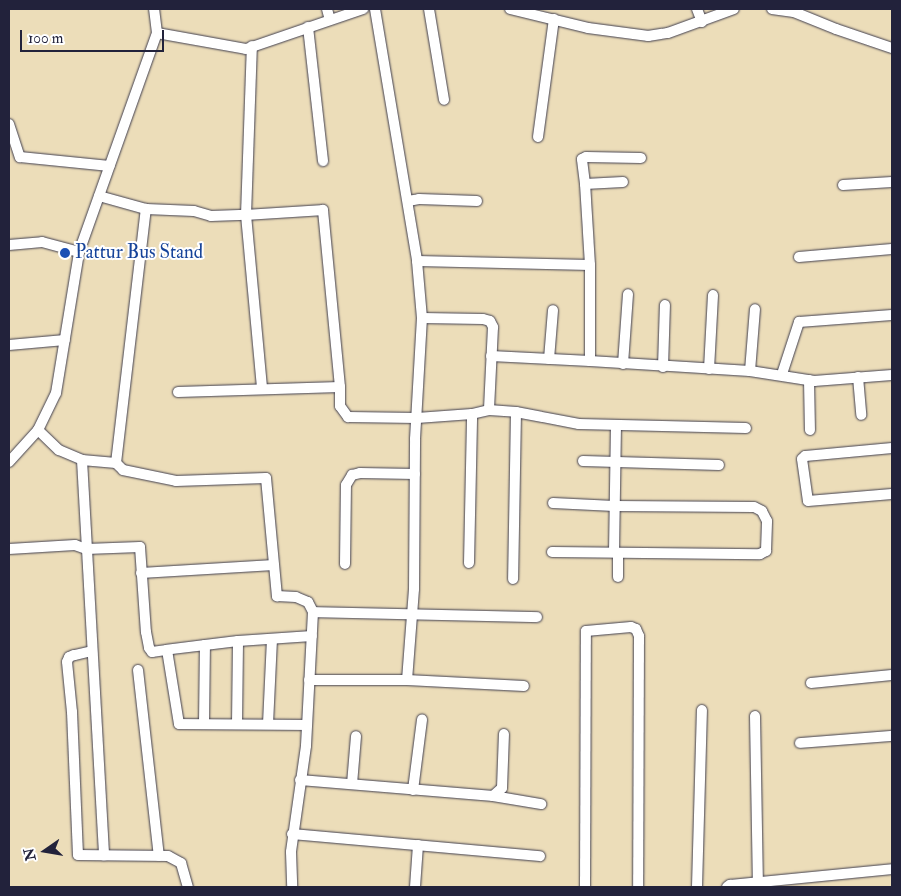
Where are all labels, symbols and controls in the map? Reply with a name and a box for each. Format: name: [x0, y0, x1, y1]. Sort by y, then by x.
scale bar: [22, 20, 166, 52]
text: 100 m: [28, 29, 63, 48]
place label: Pattur Bus Stand: [75, 242, 203, 264]
marker: Pattur Bus Stand: [59, 247, 71, 259]
north arrow: [20, 826, 70, 876]
text: N: [20, 846, 40, 863]

